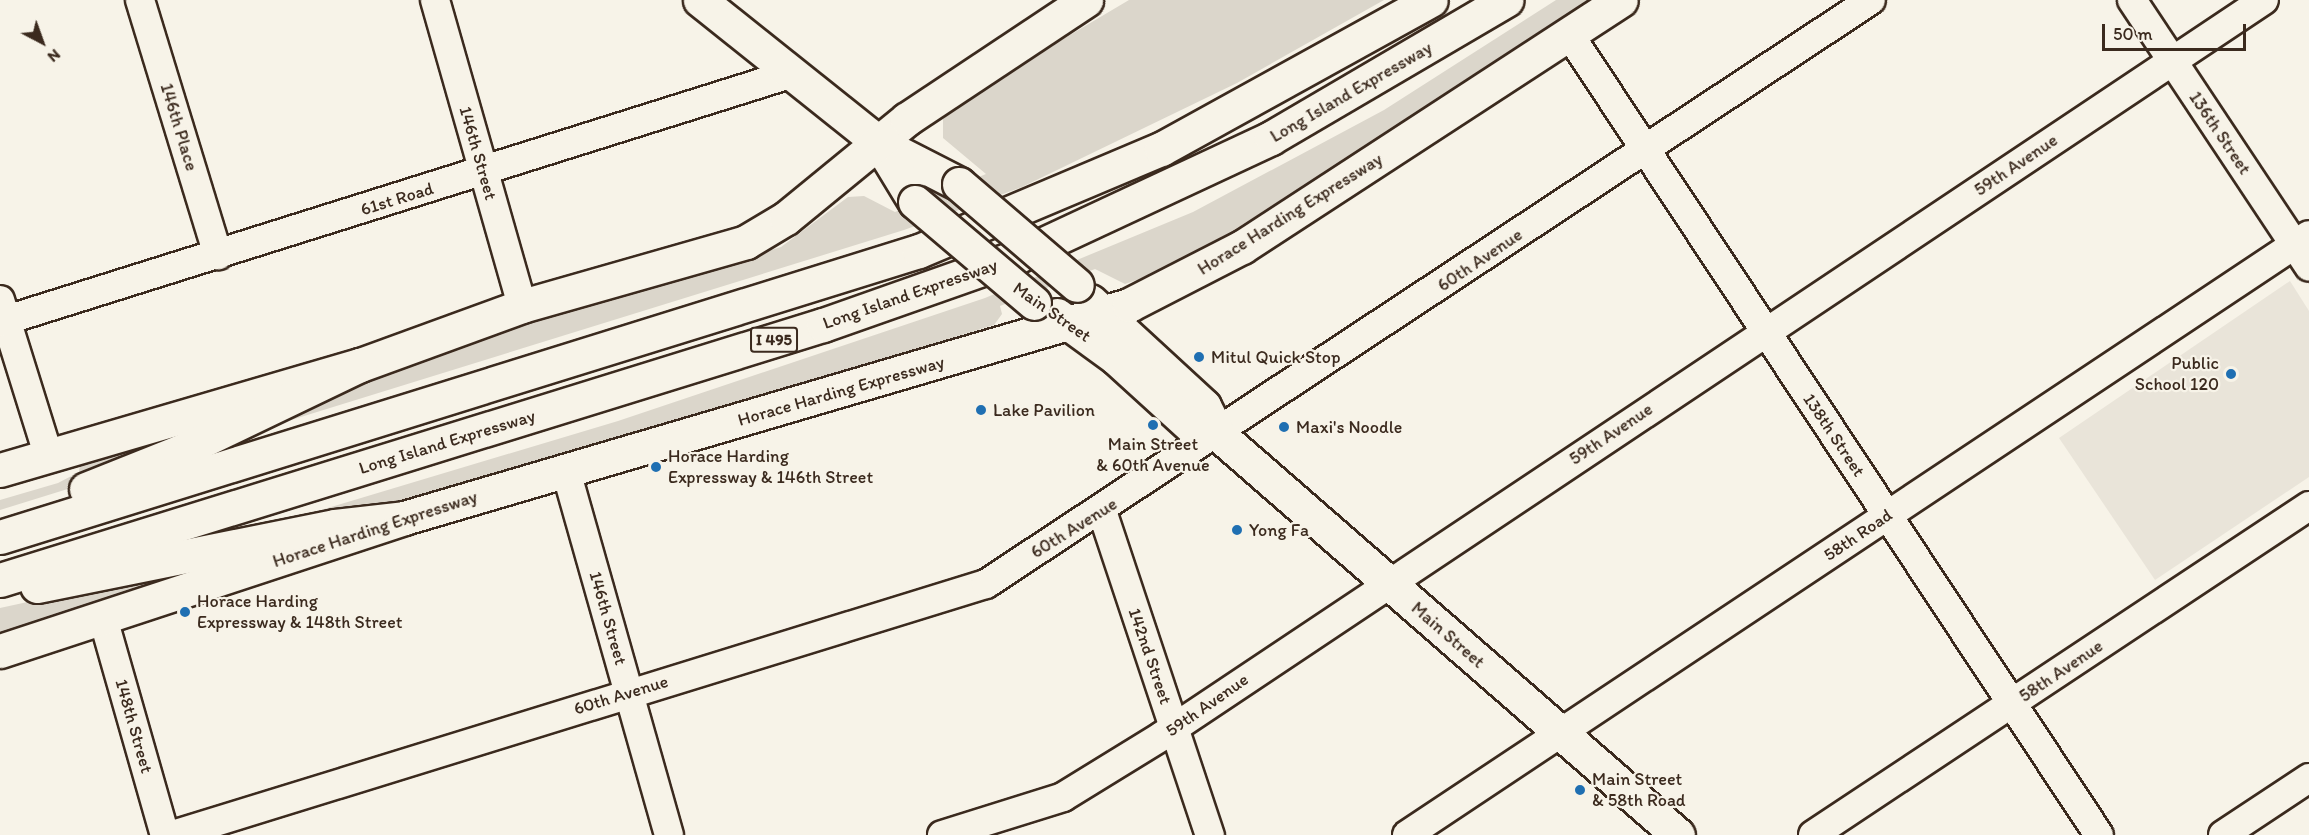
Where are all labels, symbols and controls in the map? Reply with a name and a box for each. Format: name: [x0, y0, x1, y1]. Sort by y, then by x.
north arrow: [12, 12, 72, 72]
scale bar: [2105, 12, 2249, 50]
text: 50 m: [2113, 23, 2153, 45]
street label: Long Island Expressway: [1266, 37, 1436, 147]
text: N: [44, 45, 64, 67]
street label: 146th Place: [155, 81, 203, 173]
street label: 136th Street: [2184, 87, 2256, 179]
street label: 146th Street: [454, 104, 502, 202]
street label: 59th Avenue: [1971, 129, 2061, 201]
street label: Horace Harding Expressway: [1194, 148, 1386, 280]
street label: 61st Road: [358, 178, 436, 220]
street label: 60th Avenue: [1434, 224, 1526, 296]
street label: Long Island Expressway: [820, 254, 1000, 334]
street label: Main Street: [1009, 277, 1095, 347]
road number: I 495: [750, 327, 798, 353]
place label: Mitul Quick Stop: [1211, 346, 1340, 368]
marker: Mitul Quick Stop: [1192, 350, 1206, 364]
street label: Horace Harding Expressway: [735, 351, 947, 431]
place label: Public School 120: [2135, 353, 2219, 395]
marker: Public School 120: [2224, 367, 2238, 381]
street label: 138th Street: [1798, 389, 1870, 481]
street label: 59th Avenue: [1566, 398, 1656, 470]
place label: Lake Pavilion: [993, 399, 1094, 421]
marker: Lake Pavilion: [974, 403, 988, 417]
street label: Long Island Expressway: [356, 405, 538, 479]
place label: Maxi's Noodle: [1296, 416, 1403, 438]
marker: Main Street & 60th Avenue: [1146, 418, 1160, 432]
marker: Maxi's Noodle: [1277, 420, 1291, 434]
place label: Main Street & 60th Avenue: [1097, 434, 1209, 476]
place label: Horace Harding Expressway & 146th Street: [668, 446, 873, 488]
marker: Horace Harding Expressway & 146th Street: [649, 460, 663, 474]
street label: Horace Harding Expressway: [270, 486, 480, 572]
street label: 60th Avenue: [1027, 493, 1121, 563]
street label: 58th Road: [1820, 504, 1896, 566]
place label: Yong Fa: [1249, 519, 1309, 541]
marker: Yong Fa: [1230, 523, 1244, 537]
street label: 146th Street: [584, 569, 632, 667]
place label: Horace Harding Expressway & 148th Street: [197, 591, 402, 634]
street label: Main Street: [1407, 597, 1489, 673]
marker: Horace Harding Expressway & 148th Street: [178, 605, 192, 619]
street label: 142nd Street: [1123, 605, 1177, 707]
street label: 58th Avenue: [2015, 635, 2107, 707]
street label: 59th Avenue: [1162, 669, 1252, 741]
street label: 60th Avenue: [572, 671, 670, 719]
street label: 148th Street: [110, 677, 158, 775]
place label: Main Street & 58th Road: [1592, 769, 1686, 812]
marker: Main Street & 58th Road: [1573, 783, 1587, 797]

